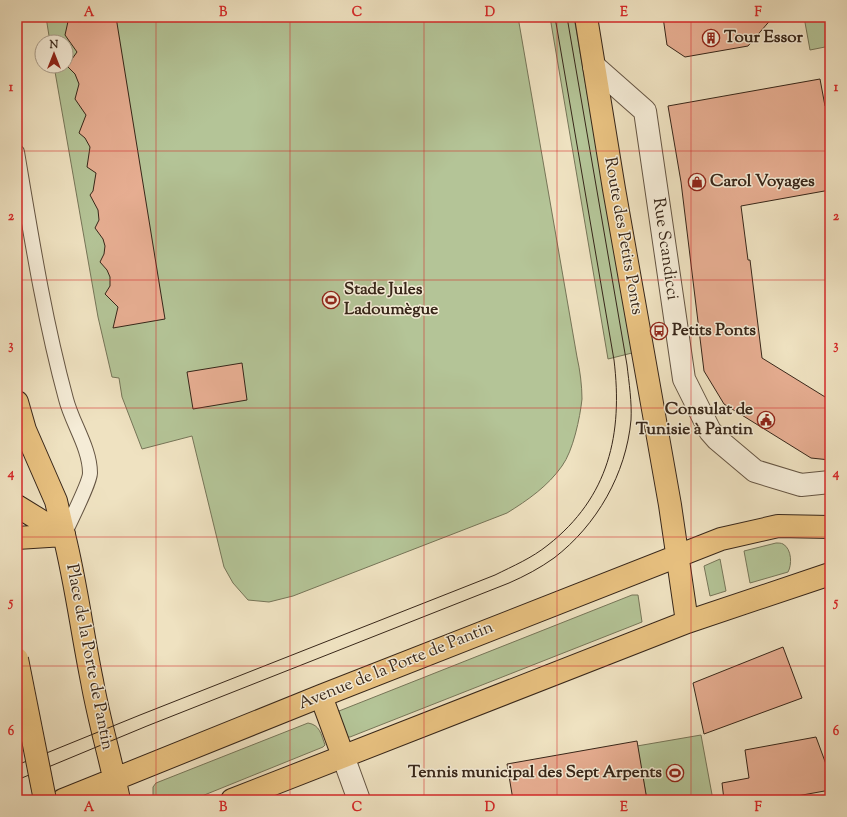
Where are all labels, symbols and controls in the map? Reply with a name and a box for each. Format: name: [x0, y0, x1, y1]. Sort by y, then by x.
text: A: [84, 4, 95, 22]
text: B: [219, 4, 228, 22]
text: C: [352, 4, 362, 22]
text: D: [485, 4, 495, 22]
text: E: [620, 4, 628, 22]
text: F: [754, 4, 762, 22]
place label: Tour Essor: [724, 26, 803, 50]
building icon: Tour Essor: [701, 28, 721, 48]
north arrow: [34, 34, 74, 74]
text: N: [49, 37, 59, 53]
text: 1: [9, 79, 14, 97]
text: 1: [834, 79, 839, 97]
street label: Route des Petits Ponts: [597, 155, 649, 317]
place label: Carol Voyages: [710, 170, 815, 194]
shop icon: Carol Voyages: [687, 172, 707, 192]
street label: Rue Scandicci: [646, 196, 684, 302]
text: 2: [8, 208, 15, 226]
text: 2: [833, 208, 840, 226]
place label: Stade Jules Ladoumègue: [344, 278, 438, 322]
sports icon: Stade Jules Ladoumègue: [321, 290, 341, 310]
place label: Petits Ponts: [672, 319, 756, 343]
bus stop icon: Petits Ponts: [649, 321, 669, 341]
text: 3: [8, 337, 14, 355]
text: 3: [833, 337, 839, 355]
place label: Consulat de Tunisie à Pantin: [636, 398, 754, 442]
public building icon: Consulat de Tunisie à Pantin: [756, 410, 776, 430]
text: 4: [7, 465, 15, 483]
text: 4: [832, 465, 840, 483]
street label: Place de la Porte de Pantin: [59, 562, 119, 752]
text: 5: [8, 594, 14, 612]
text: 5: [833, 594, 839, 612]
street label: Avenue de la Porte de Pantin: [295, 616, 497, 716]
text: 6: [8, 723, 15, 741]
text: 6: [833, 723, 840, 741]
place label: Tennis municipal des Sept Arpents: [408, 761, 662, 785]
sports icon: Tennis municipal des Sept Arpents: [665, 763, 685, 783]
text: A: [84, 799, 95, 817]
text: B: [219, 799, 228, 817]
text: C: [352, 799, 362, 817]
text: D: [485, 799, 495, 817]
text: E: [620, 799, 628, 817]
text: F: [754, 799, 762, 817]

